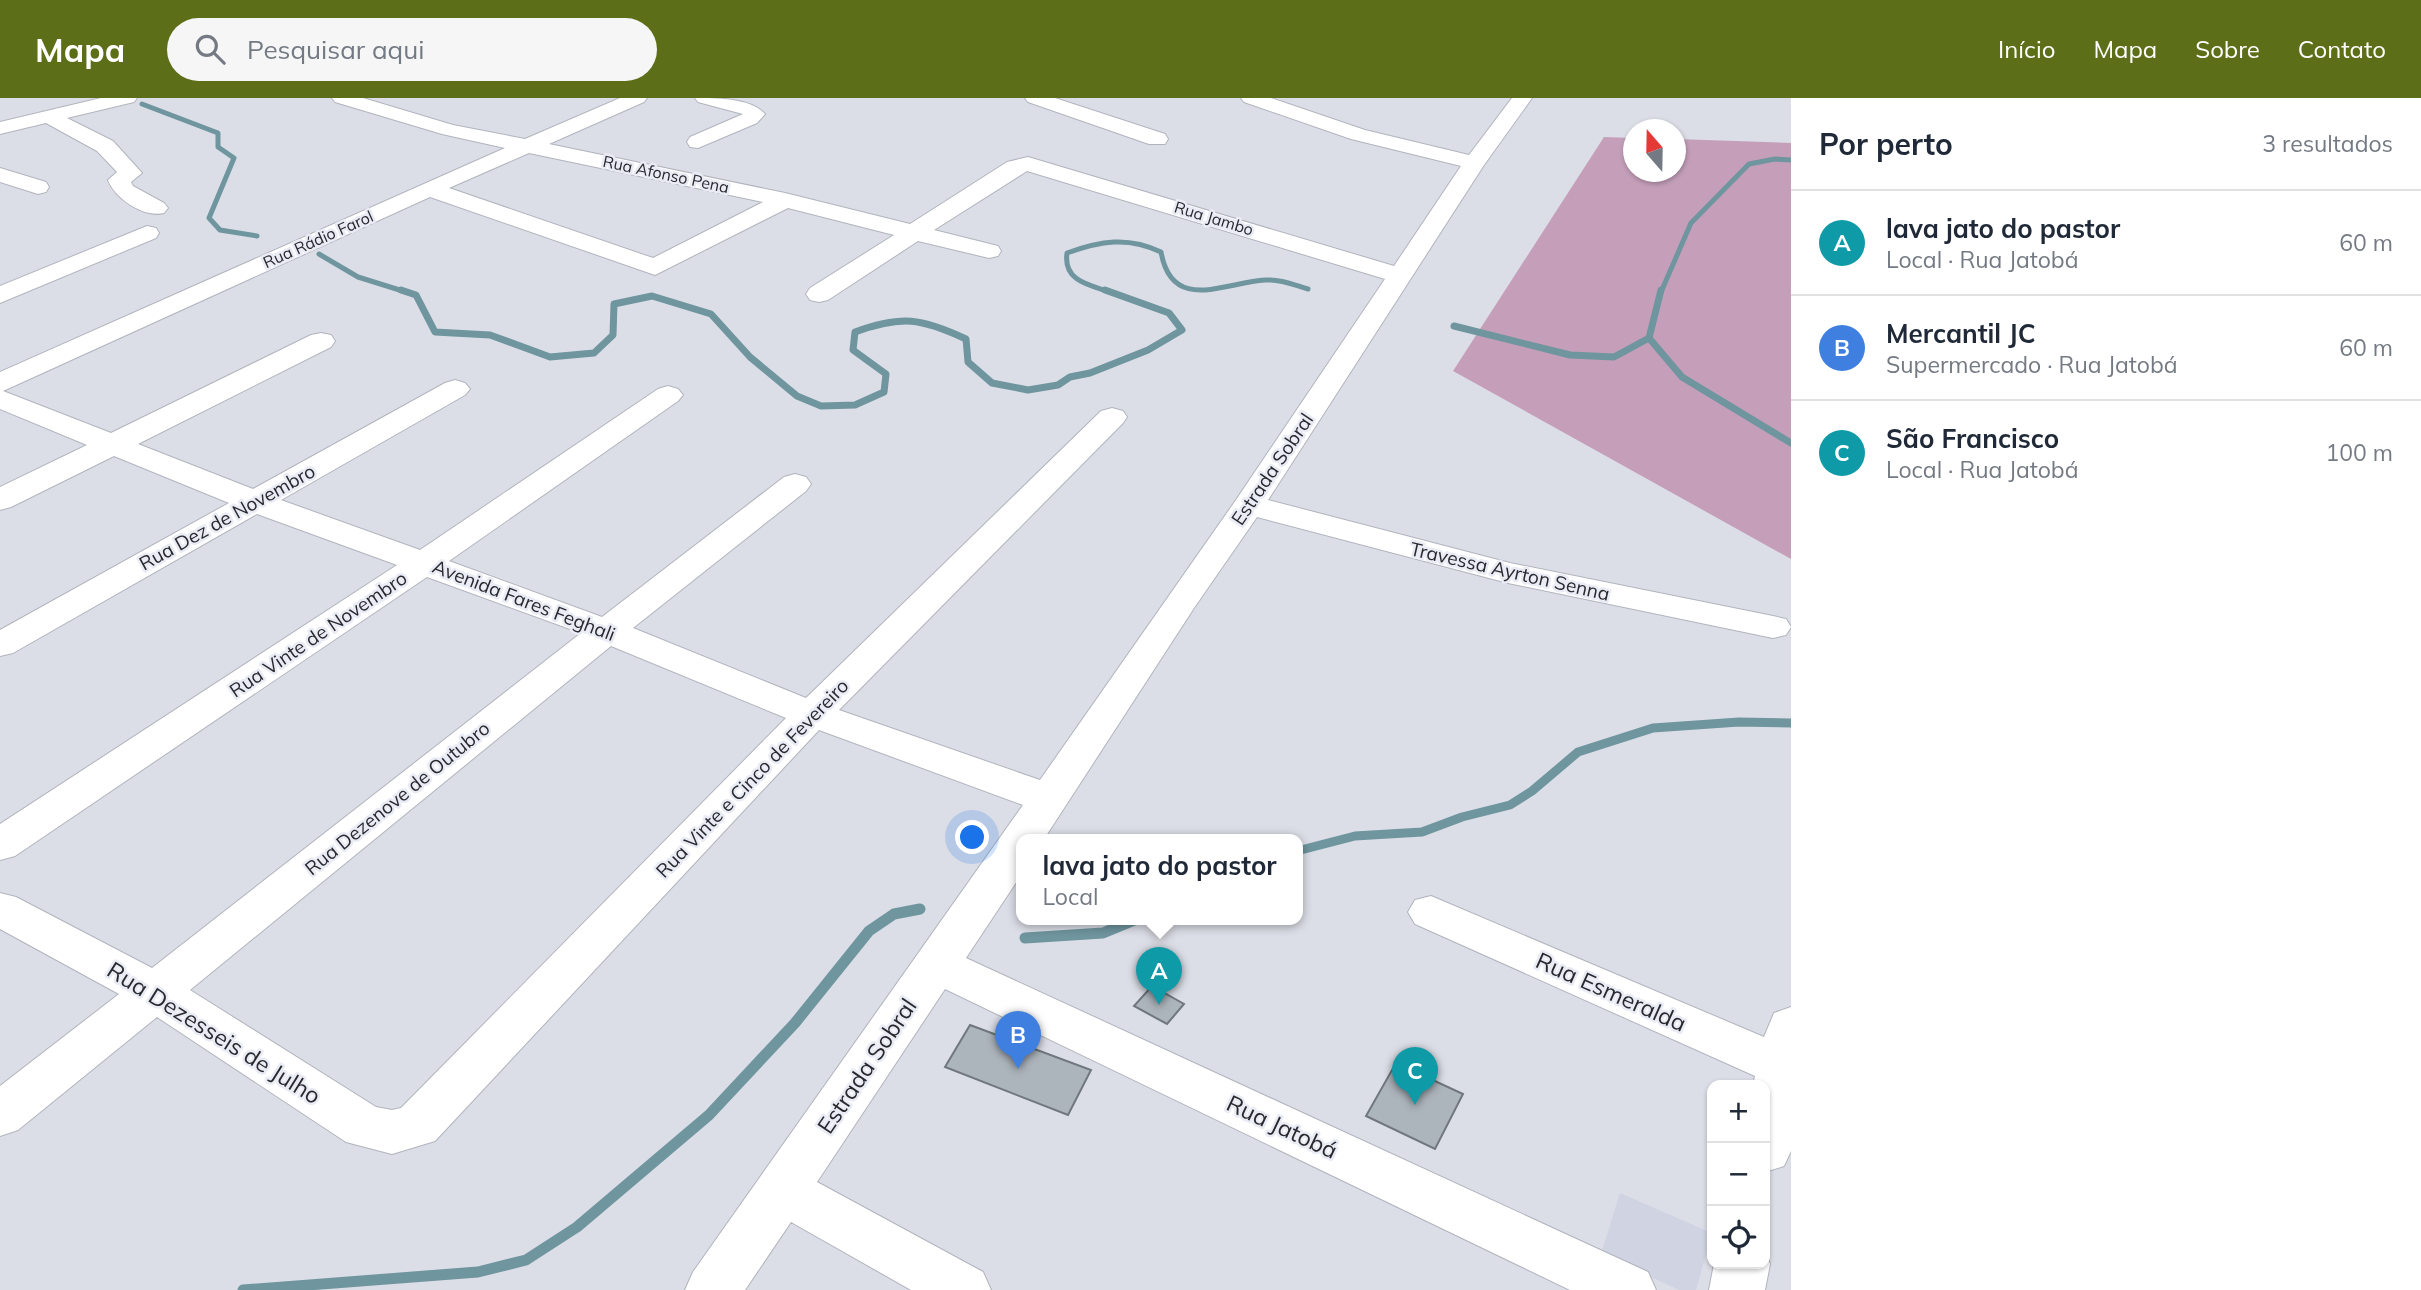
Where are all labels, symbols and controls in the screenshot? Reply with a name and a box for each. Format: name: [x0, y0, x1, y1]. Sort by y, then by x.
search box: [167, 18, 657, 81]
text: Mapa: [35, 29, 125, 70]
icon: search: [191, 30, 229, 68]
text: Pesquisar aqui: [247, 33, 424, 66]
text: Início: [1998, 34, 2055, 64]
text: Mapa: [2093, 34, 2157, 64]
text: Sobre: [2195, 34, 2260, 64]
text: Contato: [2298, 34, 2386, 64]
north arrow: [1623, 119, 1686, 182]
text: Por perto: [1819, 125, 1953, 163]
text: 3 resultados: [2262, 129, 2393, 158]
street label: Rua Afonso Pena: [601, 151, 731, 197]
street label: Rua Jambo: [1172, 196, 1256, 240]
street label: Rua Rádio Farol: [260, 206, 376, 272]
text: lava jato do pastor: [1886, 212, 2120, 245]
text: A: [1833, 228, 1851, 257]
text: 60 m: [2339, 228, 2393, 257]
text: Local · Rua Jatobá: [1886, 245, 2078, 274]
text: Mercantil JC: [1886, 317, 2035, 350]
text: B: [1834, 333, 1850, 362]
text: 60 m: [2339, 333, 2393, 362]
text: Supermercado · Rua Jatobá: [1886, 350, 2178, 379]
street label: Estrada Sobral: [1226, 408, 1318, 530]
text: São Francisco: [1886, 422, 2059, 455]
text: C: [1834, 438, 1850, 467]
text: 100 m: [2325, 438, 2393, 467]
text: Local · Rua Jatobá: [1886, 455, 2078, 484]
street label: Rua Dez de Novembro: [135, 459, 319, 575]
street label: Travessa Ayrton Senna: [1408, 536, 1612, 606]
street label: Avenida Fares Feghali: [429, 554, 619, 646]
street label: Rua Vinte de Novembro: [225, 566, 411, 702]
street label: Rua Vinte e Cinco de Fevereiro: [651, 674, 853, 882]
street label: Rua Dezenove de Outubro: [300, 716, 494, 880]
your location: [955, 820, 989, 854]
popup: [1016, 834, 1303, 925]
text: lava jato do pastor: [1042, 849, 1277, 882]
text: Local: [1042, 882, 1099, 911]
street label: Rua Esmeralda: [1532, 945, 1691, 1038]
pin: A: [1136, 947, 1182, 1005]
street label: Rua Dezesseis de Julho: [102, 955, 326, 1110]
street label: Estrada Sobral: [811, 992, 923, 1139]
pin: B: [995, 1011, 1041, 1069]
pin: C: [1392, 1047, 1438, 1105]
map controls: [1707, 1080, 1770, 1269]
button: +: [1707, 1080, 1770, 1143]
street label: Rua Jatobá: [1222, 1088, 1342, 1165]
button: −: [1707, 1143, 1770, 1206]
button: locate: [1707, 1206, 1770, 1269]

